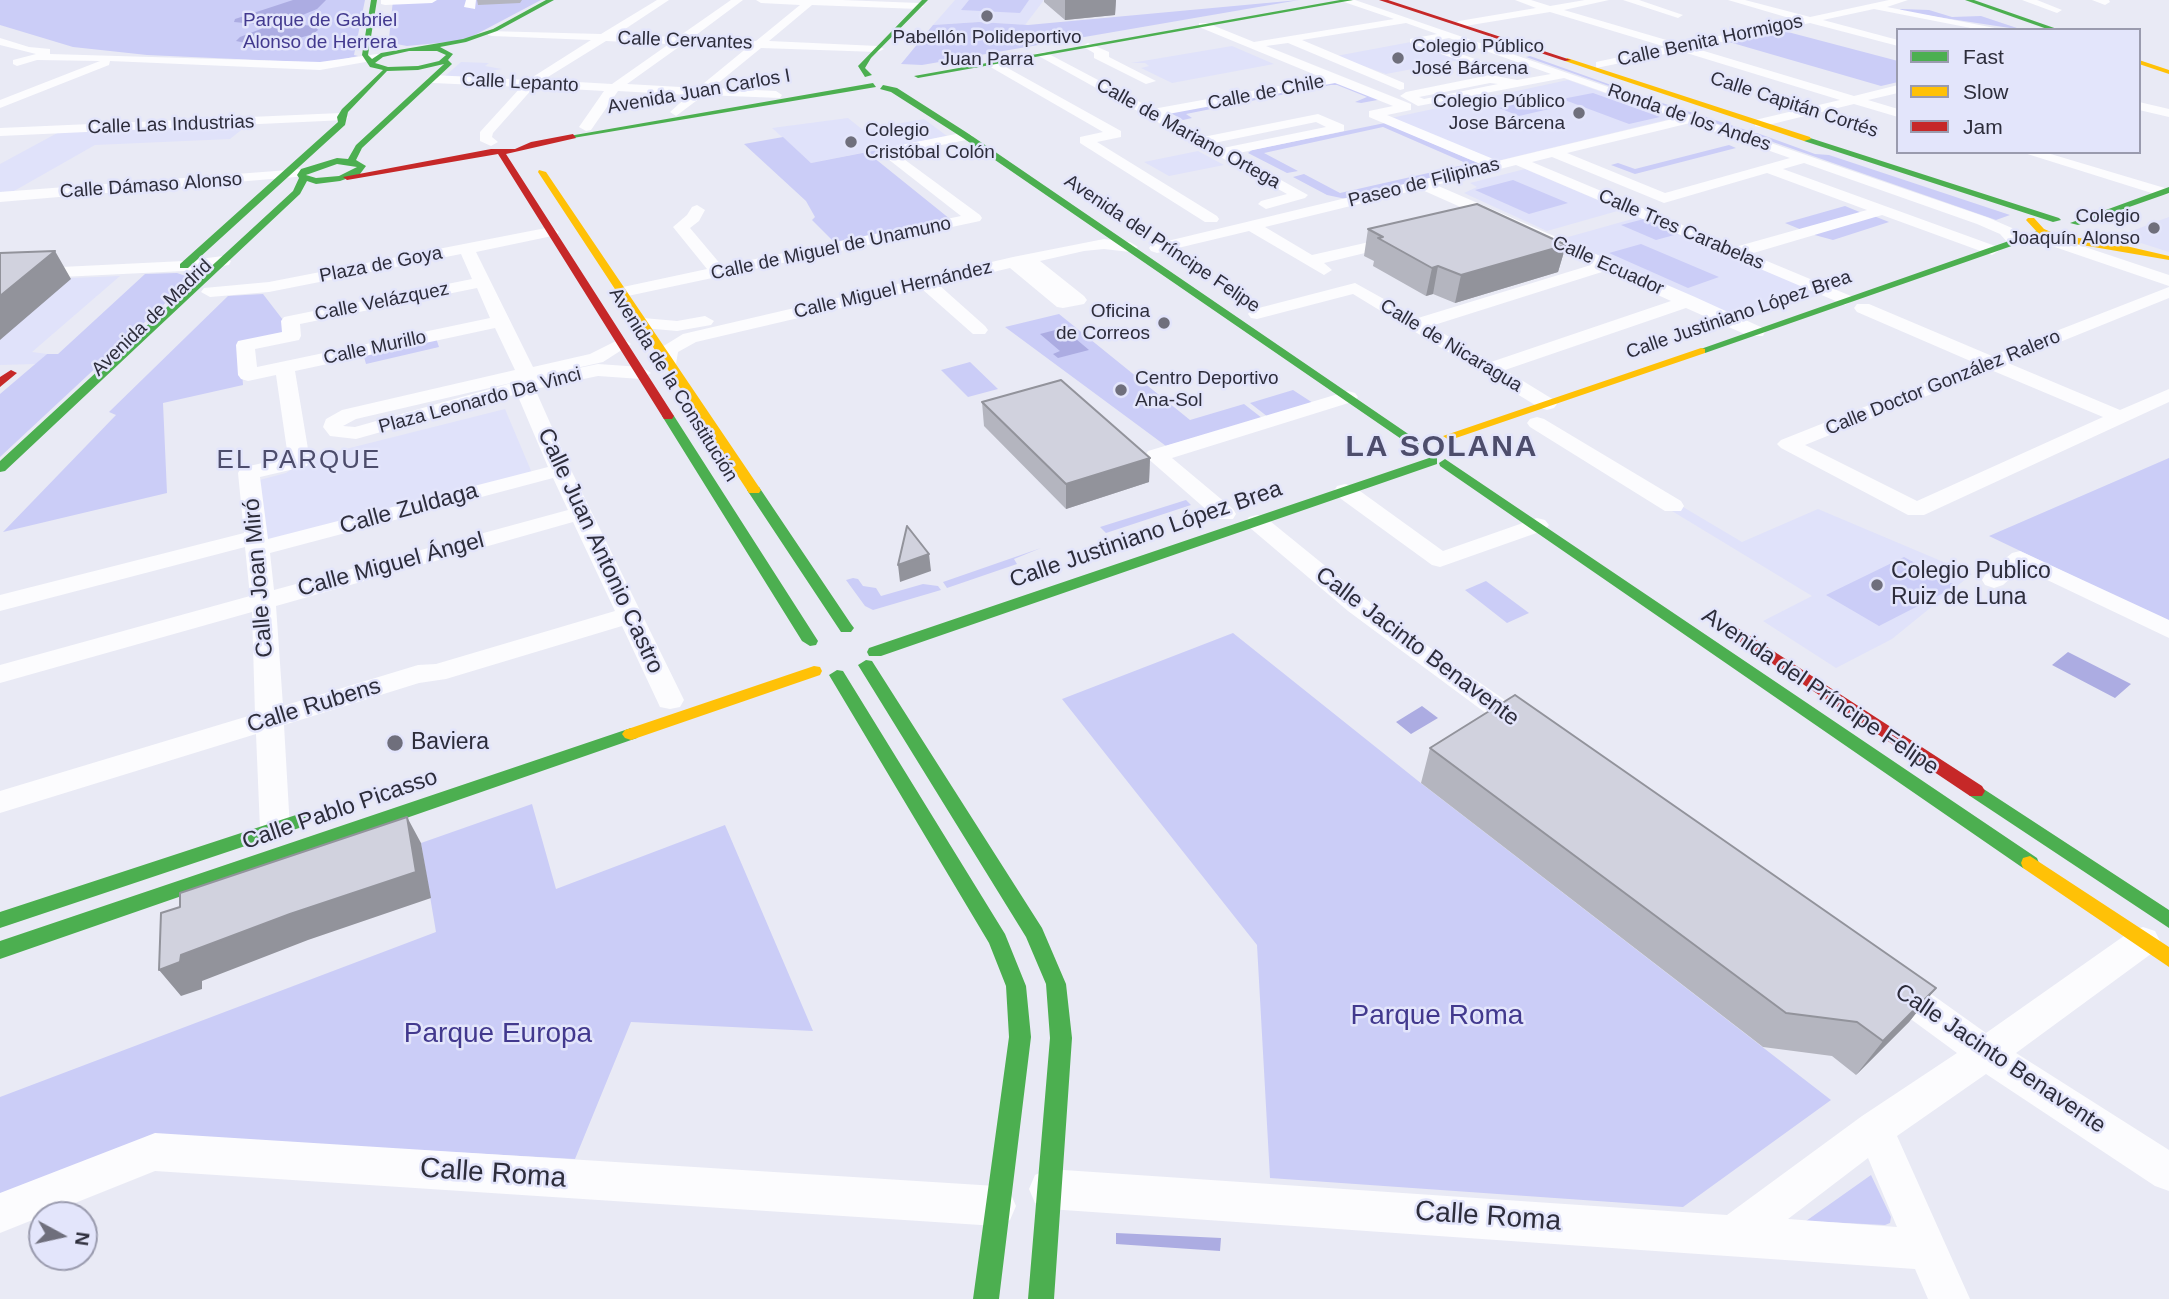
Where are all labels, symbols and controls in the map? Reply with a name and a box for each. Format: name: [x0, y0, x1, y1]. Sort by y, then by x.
marker: Pabellón Polideportivo Juan Parra: [979, 8, 995, 24]
park label: Parque de Gabriel Alonso de Herrera: [243, 10, 397, 54]
street label: Calle Benita Hormigos: [1615, 10, 1805, 72]
street label: Calle Cervantes: [617, 27, 753, 55]
place label: Pabellón Polideportivo Juan Parra: [892, 27, 1082, 71]
legend: [1896, 28, 2141, 154]
place label: Colegio Público José Bárcena: [1412, 36, 1544, 80]
text: Fast: [1963, 45, 2004, 68]
marker: Colegio Público José Bárcena: [1390, 50, 1406, 66]
street label: Avenida Juan Carlos I: [606, 65, 792, 119]
street label: Calle Capitán Cortés: [1707, 67, 1881, 143]
street label: Calle Lepanto: [461, 69, 579, 97]
street label: Calle de Chile: [1206, 71, 1326, 115]
street label: Calle de Mariano Ortega: [1092, 74, 1284, 194]
street label: Ronda de los Andes: [1604, 79, 1774, 157]
text: Slow: [1963, 80, 2009, 103]
place label: Colegio Público Jose Bárcena: [1433, 91, 1565, 135]
marker: Colegio Público Jose Bárcena: [1571, 105, 1587, 121]
street label: Calle Las Industrias: [87, 111, 255, 139]
text: Jam: [1963, 115, 2003, 138]
place label: Colegio Cristóbal Colón: [865, 120, 995, 164]
marker: Colegio Cristóbal Colón: [843, 134, 859, 150]
street label: Paseo de Filipinas: [1346, 153, 1502, 213]
street label: Calle Dámaso Alonso: [59, 168, 243, 204]
street label: Avenida del Príncipe Felipe: [1060, 170, 1264, 318]
street label: Calle Tres Carabelas: [1595, 185, 1767, 275]
place label: Colegio Joaquín Alonso: [2009, 206, 2140, 250]
street label: Calle de Miguel de Unamuno: [709, 212, 953, 286]
marker: Colegio Joaquín Alonso: [2146, 220, 2162, 236]
street label: Calle Ecuador: [1549, 231, 1667, 301]
street label: Plaza de Goya: [318, 242, 444, 288]
street label: Avenida de Madrid: [87, 255, 217, 381]
street label: Calle Miguel Hernández: [792, 256, 994, 324]
street label: Calle Justiniano López Brea: [1623, 266, 1855, 364]
street label: Calle Velázquez: [313, 278, 451, 326]
street label: Avenida de la Constitución: [604, 284, 742, 486]
street label: Calle de Nicaragua: [1376, 295, 1526, 397]
place label: Oficina de Correos: [1056, 301, 1150, 345]
marker: Oficina de Correos: [1156, 315, 1172, 331]
street label: Calle Doctor González Ralero: [1822, 325, 2064, 441]
street label: Calle Murillo: [322, 326, 428, 370]
street label: Plaza Leonardo Da Vinci: [376, 363, 584, 439]
place label: Centro Deportivo Ana-Sol: [1135, 368, 1279, 412]
marker: Centro Deportivo Ana-Sol: [1113, 382, 1129, 398]
street label: Calle Juan Antonio Castro: [531, 424, 669, 678]
district label: LA SOLANA: [1347, 430, 1537, 466]
district label: EL PARQUE: [218, 445, 380, 477]
street label: Calle Justiniano López Brea: [1006, 475, 1286, 595]
street label: Calle Zuldaga: [337, 477, 481, 541]
street label: Calle Joan Miró: [238, 497, 280, 659]
street label: Calle Miguel Ángel: [295, 527, 487, 603]
place label: Colegio Publico Ruiz de Luna: [1891, 558, 2051, 612]
street label: Calle Jacinto Benavente: [1310, 561, 1524, 733]
marker: Colegio Publico Ruiz de Luna: [1869, 577, 1885, 593]
street label: Avenida del Príncipe Felipe: [1696, 602, 1944, 782]
street label: Calle Rubens: [244, 673, 384, 739]
place label: Baviera: [411, 729, 489, 757]
marker: Baviera: [385, 733, 405, 753]
street label: Calle Pablo Picasso: [239, 764, 441, 856]
street label: Calle Jacinto Benavente: [1889, 978, 2111, 1140]
park label: Parque Roma: [1351, 999, 1523, 1033]
park label: Parque Europa: [404, 1017, 592, 1051]
street label: Calle Roma: [419, 1152, 567, 1196]
street label: Calle Roma: [1414, 1195, 1562, 1239]
north arrow: [28, 1201, 98, 1271]
text: N: [71, 1230, 94, 1247]

